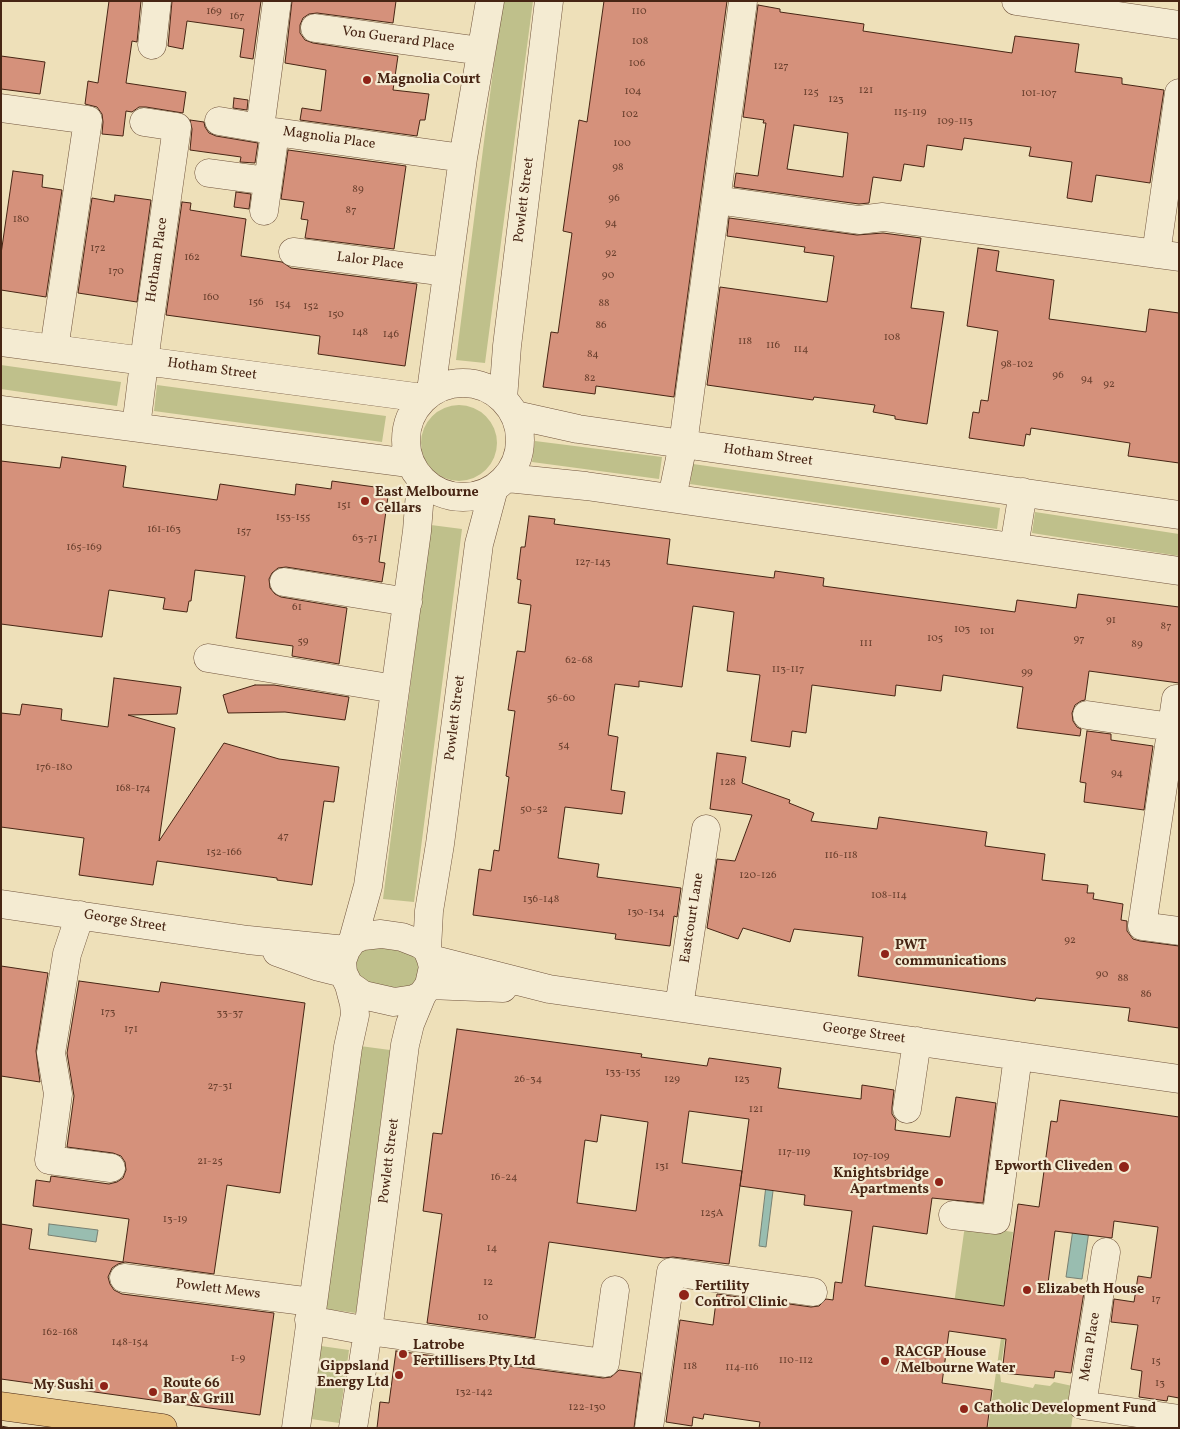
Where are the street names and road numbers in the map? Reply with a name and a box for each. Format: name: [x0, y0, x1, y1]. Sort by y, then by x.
street label: Von Guerard Place: [341, 24, 455, 56]
street label: Magnolia Place: [282, 124, 376, 154]
street label: Powlett Street: [511, 156, 539, 244]
street label: Hotham Place: [144, 216, 172, 304]
street label: Lalor Place: [336, 250, 404, 274]
street label: Hotham Street: [166, 355, 258, 385]
street label: Hotham Street: [722, 441, 814, 471]
street label: Powlett Street: [442, 674, 470, 762]
street label: Eastcourt Lane: [678, 872, 708, 964]
street label: George Street: [82, 907, 168, 937]
street label: George Street: [822, 1020, 906, 1048]
street label: Powlett Street: [376, 1117, 404, 1205]
street label: Powlett Mews: [175, 1276, 261, 1304]
street label: Mena Place: [1077, 1311, 1105, 1383]

